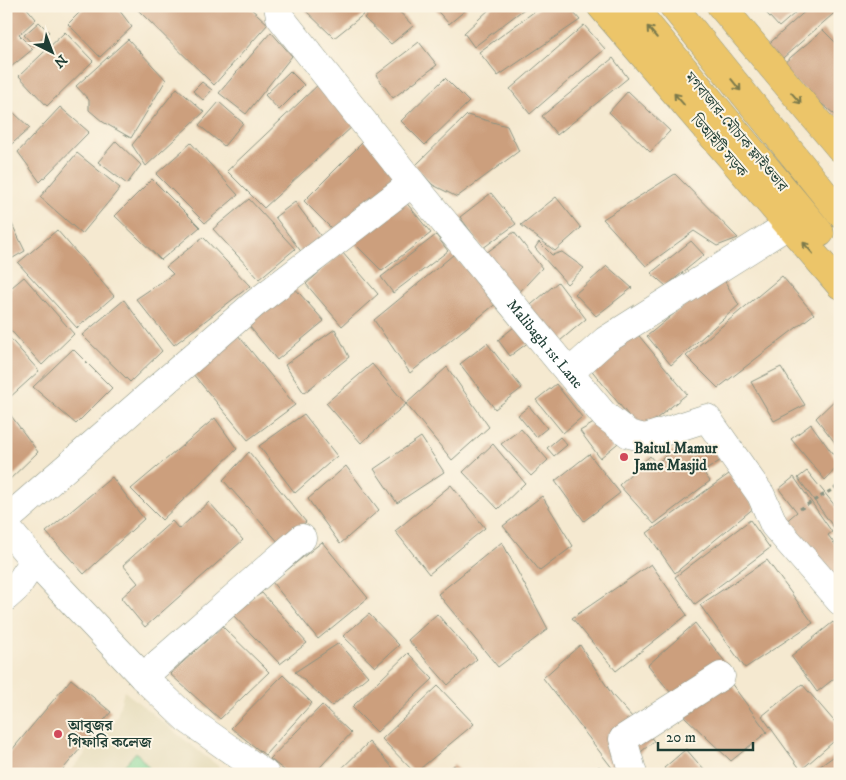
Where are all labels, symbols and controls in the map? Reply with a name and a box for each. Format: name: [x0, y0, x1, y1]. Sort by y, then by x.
one-way arrow: [647, 25, 658, 38]
north arrow: [28, 28, 78, 78]
text: N: [49, 50, 70, 72]
street label: মগবাজার-মৌচাক ফ্লাইওভার: [680, 68, 792, 197]
one-way arrow: [731, 78, 742, 91]
one-way arrow: [791, 91, 802, 104]
one-way arrow: [673, 93, 684, 106]
street label: ডিআইটি সড়ক: [686, 110, 752, 182]
one-way arrow: [802, 242, 814, 255]
street label: Malibagh 1st Lane: [503, 295, 587, 392]
place label: Baitul Mamur Jame Masjid: [632, 439, 718, 475]
marker: Baitul Mamur Jame Masjid: [618, 451, 630, 463]
place label: আবুজর গিফারি কলেজ: [67, 716, 152, 752]
scale bar: [658, 720, 754, 752]
marker: আবুজর গিফারি কলেজ: [52, 728, 64, 740]
text: 20 m: [666, 728, 696, 747]

